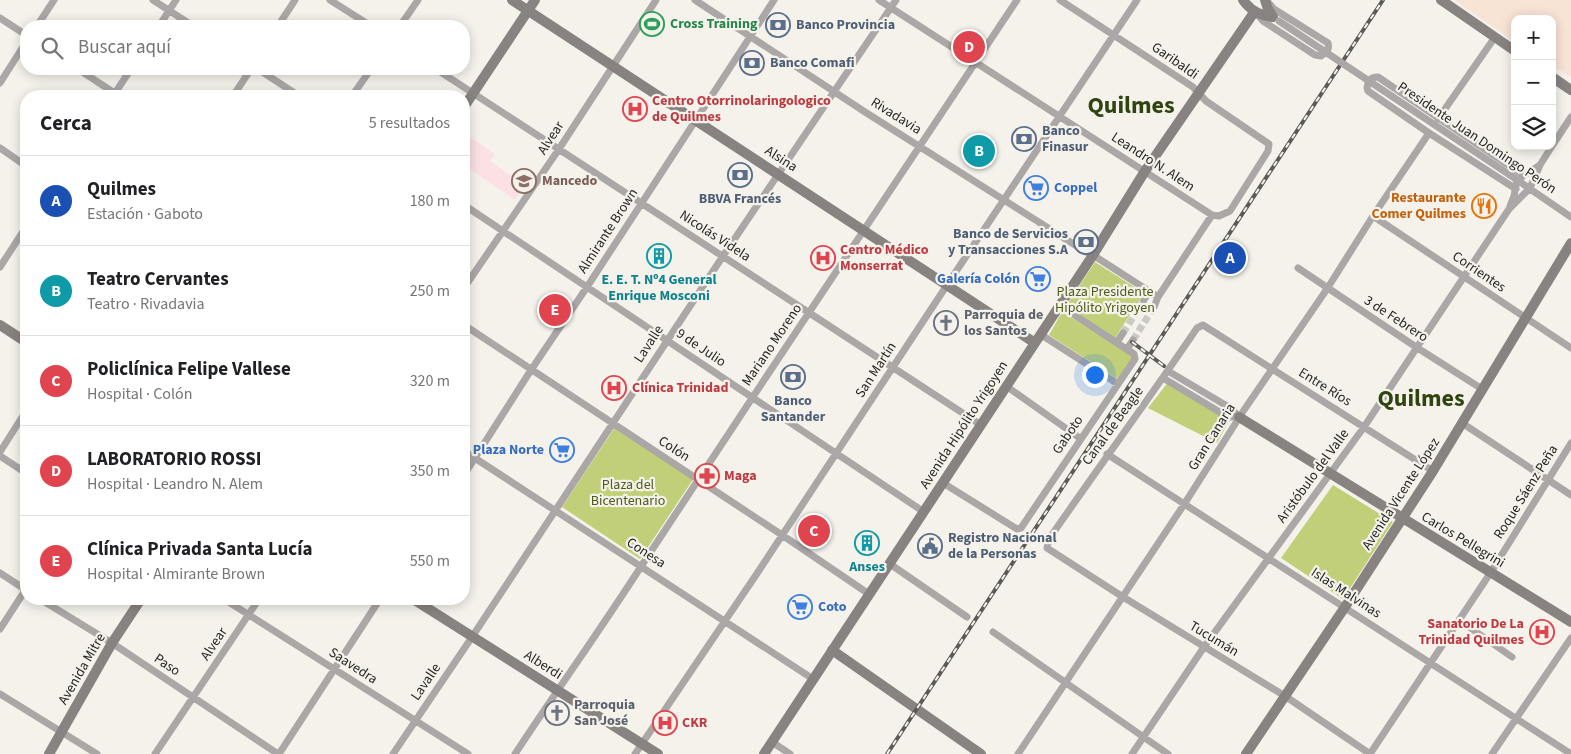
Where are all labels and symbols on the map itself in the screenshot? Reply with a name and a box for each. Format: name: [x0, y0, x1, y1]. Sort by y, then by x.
sports icon: Cross Training: [639, 11, 665, 37]
bank icon: Banco Provincia: [765, 12, 791, 38]
place label: Cross Training: [670, 14, 758, 34]
place label: Banco Provincia: [796, 15, 895, 35]
pin: D: [953, 28, 985, 66]
street label: Garibaldi: [1147, 37, 1203, 85]
bank icon: Banco Comafi: [739, 50, 765, 76]
place label: Banco Comafi: [770, 53, 855, 73]
street label: Presidente Juan Domingo Perón: [1393, 77, 1561, 199]
district label: Quilmes: [1087, 88, 1175, 123]
place label: Centro Otorrinolaringologico de Quilmes: [652, 91, 831, 127]
street label: Rivadavia: [867, 93, 925, 139]
hospital icon: Centro Otorrinolaringologico de Quilmes: [622, 96, 648, 122]
street label: Alvear: [533, 117, 569, 159]
place label: Banco Finasur: [1042, 121, 1089, 157]
bank icon: Banco Finasur: [1011, 126, 1037, 152]
street label: Leandro N. Alem: [1107, 127, 1199, 197]
pin: B: [963, 132, 995, 170]
street label: Alsina: [761, 141, 801, 177]
bank icon: BBVA Francés: [727, 162, 753, 188]
school or university icon: Mancedo: [511, 168, 537, 194]
place label: Mancedo: [542, 171, 597, 191]
supermarket icon: Coppel: [1023, 175, 1049, 201]
place label: Coppel: [1054, 178, 1097, 198]
street label: Almirante Brown: [573, 184, 643, 278]
place label: Restaurante Comer Quilmes: [1372, 188, 1466, 224]
place label: BBVA Francés: [699, 189, 781, 209]
restaurant icon: Restaurante Comer Quilmes: [1471, 193, 1497, 219]
street label: Nicolás Videla: [675, 205, 755, 267]
place label: Banco de Servicios y Transacciones S.A: [948, 224, 1069, 260]
bank icon: Banco de Servicios y Transacciones S.A: [1073, 229, 1099, 255]
pin: A: [1214, 239, 1246, 277]
place label: Centro Médico Monserrat: [840, 240, 929, 276]
building icon: E. E. T. Nº4 General Enrique Mosconi: [646, 243, 672, 269]
hospital icon: Centro Médico Monserrat: [810, 245, 836, 271]
street label: Corrientes: [1448, 247, 1510, 297]
supermarket icon: Galería Colón: [1025, 266, 1051, 292]
place label: Galería Colón: [937, 269, 1020, 289]
place label: E. E. T. Nº4 General Enrique Mosconi: [601, 270, 717, 306]
park label: Plaza Presidente Hipólito Yrigoyen: [1055, 282, 1155, 318]
pin: E: [539, 291, 571, 329]
street label: 3 de Febrero: [1360, 291, 1432, 347]
street label: Mariano Moreno: [737, 300, 807, 390]
place label: Parroquia de los Santos: [964, 305, 1043, 341]
church icon: Parroquia de los Santos: [933, 310, 959, 336]
street label: Lavalle: [629, 321, 669, 367]
street label: 9 de Julio: [672, 324, 730, 372]
street label: San Martín: [850, 338, 902, 402]
street label: Avenida Hipólito Yrigoyen: [915, 357, 1013, 493]
your location: [1082, 362, 1108, 388]
street label: Entre Ríos: [1295, 363, 1355, 411]
bank icon: Banco Santander: [780, 364, 806, 390]
hospital icon: Clínica Trinidad: [601, 375, 627, 401]
place label: Clínica Trinidad: [632, 378, 728, 398]
district label: Quilmes: [1377, 381, 1465, 416]
street label: Canal de Beagle: [1077, 382, 1149, 470]
place label: Banco Santander: [761, 391, 826, 427]
street label: Gran Canaria: [1183, 400, 1241, 474]
street label: Gaboto: [1048, 412, 1088, 458]
street label: Aristóbulo del Valle: [1272, 425, 1354, 527]
street label: Colón: [654, 431, 694, 467]
street label: Avenida Vicente López: [1357, 434, 1445, 554]
supermarket icon: Plaza Norte: [549, 437, 575, 463]
place label: Plaza Norte: [473, 440, 544, 460]
street label: Roque Sáenz Peña: [1489, 441, 1563, 543]
pharmacy icon: Maga: [694, 463, 720, 489]
place label: Maga: [724, 466, 757, 486]
park label: Plaza del Bicentenario: [591, 475, 665, 511]
street label: Carlos Pellegrini: [1417, 507, 1509, 573]
pin: C: [798, 512, 830, 550]
place label: Registro Nacional de la Personas: [948, 528, 1056, 564]
building icon: Anses: [854, 530, 880, 556]
street label: Conesa: [622, 533, 670, 573]
public building icon: Registro Nacional de la Personas: [917, 533, 943, 559]
place label: Anses: [848, 557, 885, 577]
street label: Islas Malvinas: [1307, 563, 1385, 623]
supermarket icon: Coto: [787, 594, 813, 620]
place label: Coto: [818, 597, 847, 617]
place label: Sanatorio De La Trinidad Quilmes: [1418, 614, 1524, 650]
street label: Tucumán: [1185, 616, 1243, 662]
hospital icon: Sanatorio De La Trinidad Quilmes: [1529, 619, 1555, 645]
street label: Alvear: [196, 623, 233, 665]
street label: Avenida Mitre: [53, 629, 111, 709]
street label: Saavedra: [325, 643, 381, 689]
street label: Alberdi: [520, 645, 566, 685]
street label: Paso: [150, 649, 184, 681]
street label: Lavalle: [406, 659, 446, 705]
place label: Parroquia San José: [574, 695, 635, 731]
church icon: Parroquia San José: [544, 700, 570, 726]
hospital icon: CKR: [652, 710, 678, 736]
place label: CKR: [682, 713, 708, 733]

